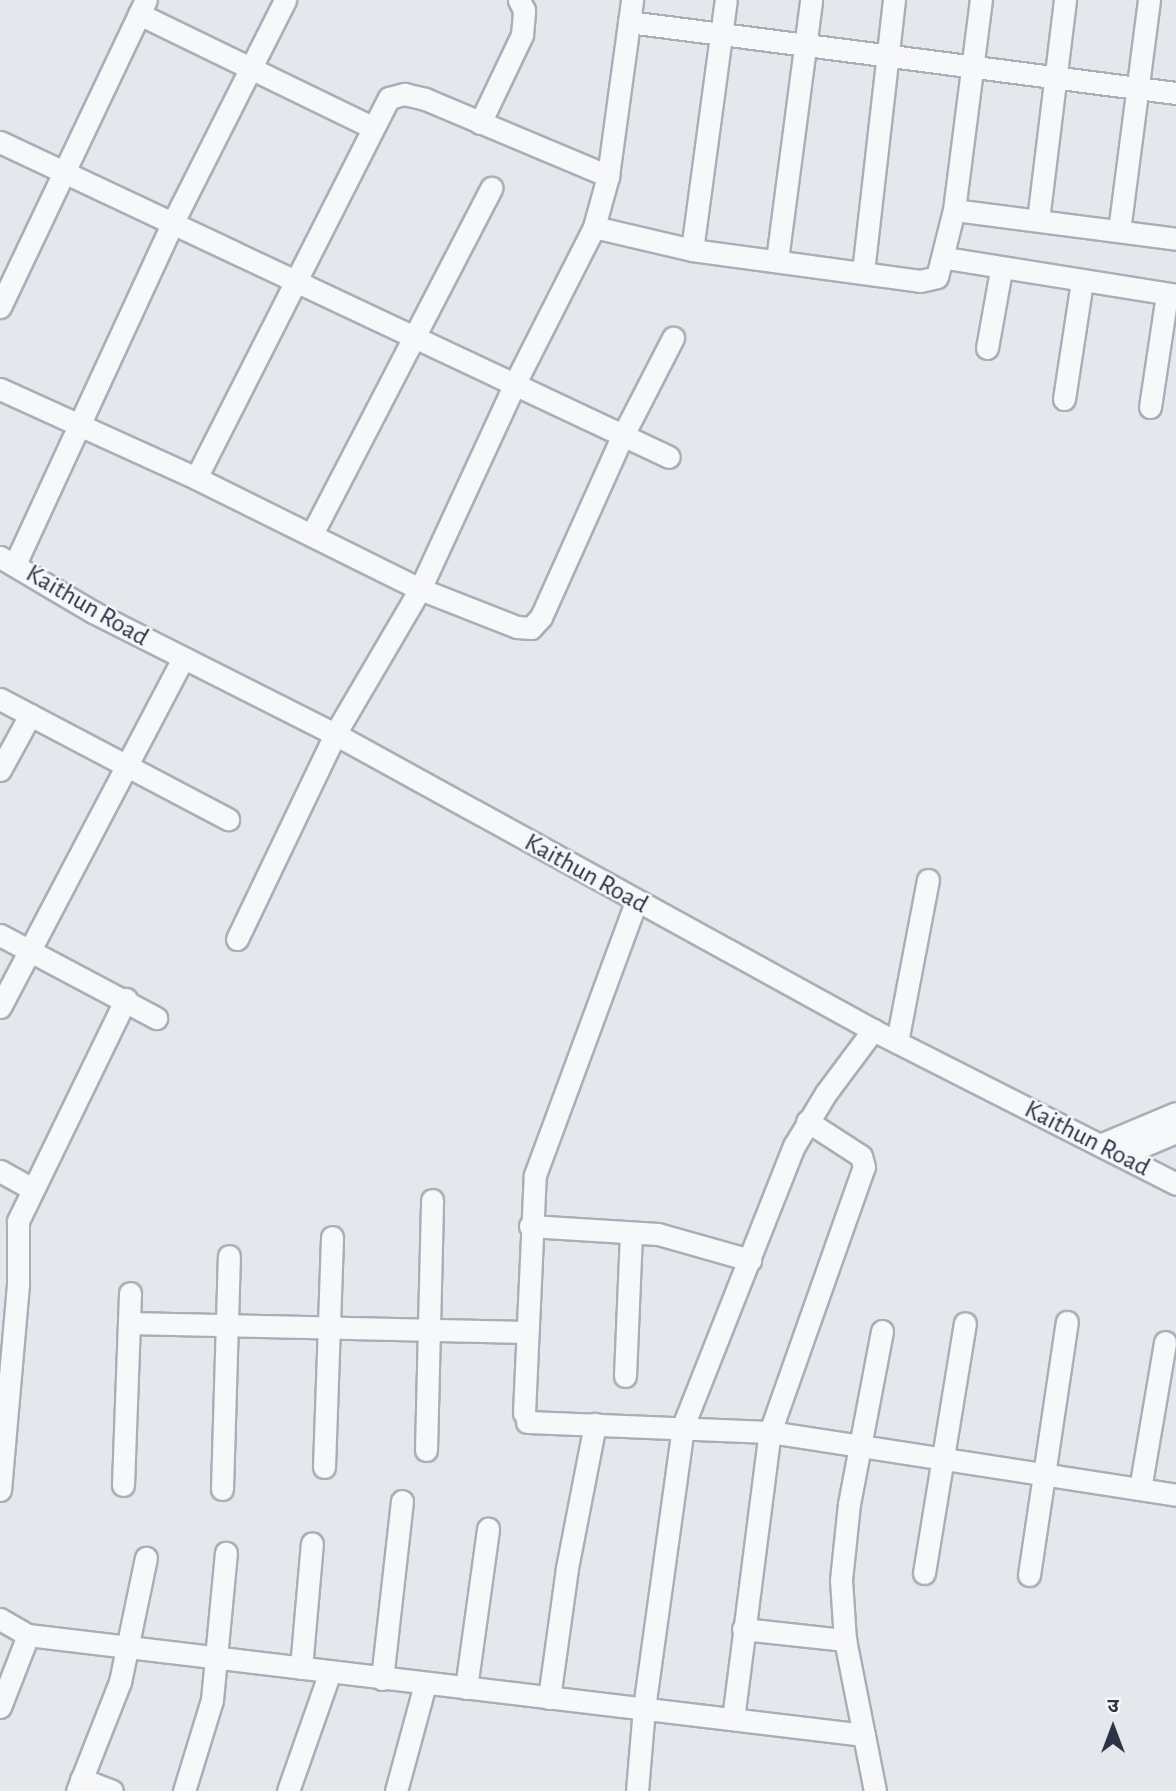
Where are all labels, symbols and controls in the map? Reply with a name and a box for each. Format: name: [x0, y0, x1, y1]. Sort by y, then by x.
street label: Kaithun Road: [20, 558, 154, 654]
street label: Kaithun Road: [519, 827, 653, 921]
street label: Kaithun Road: [1019, 1094, 1155, 1184]
north arrow: [1078, 1693, 1148, 1763]
text: उ: [1107, 1697, 1119, 1716]

